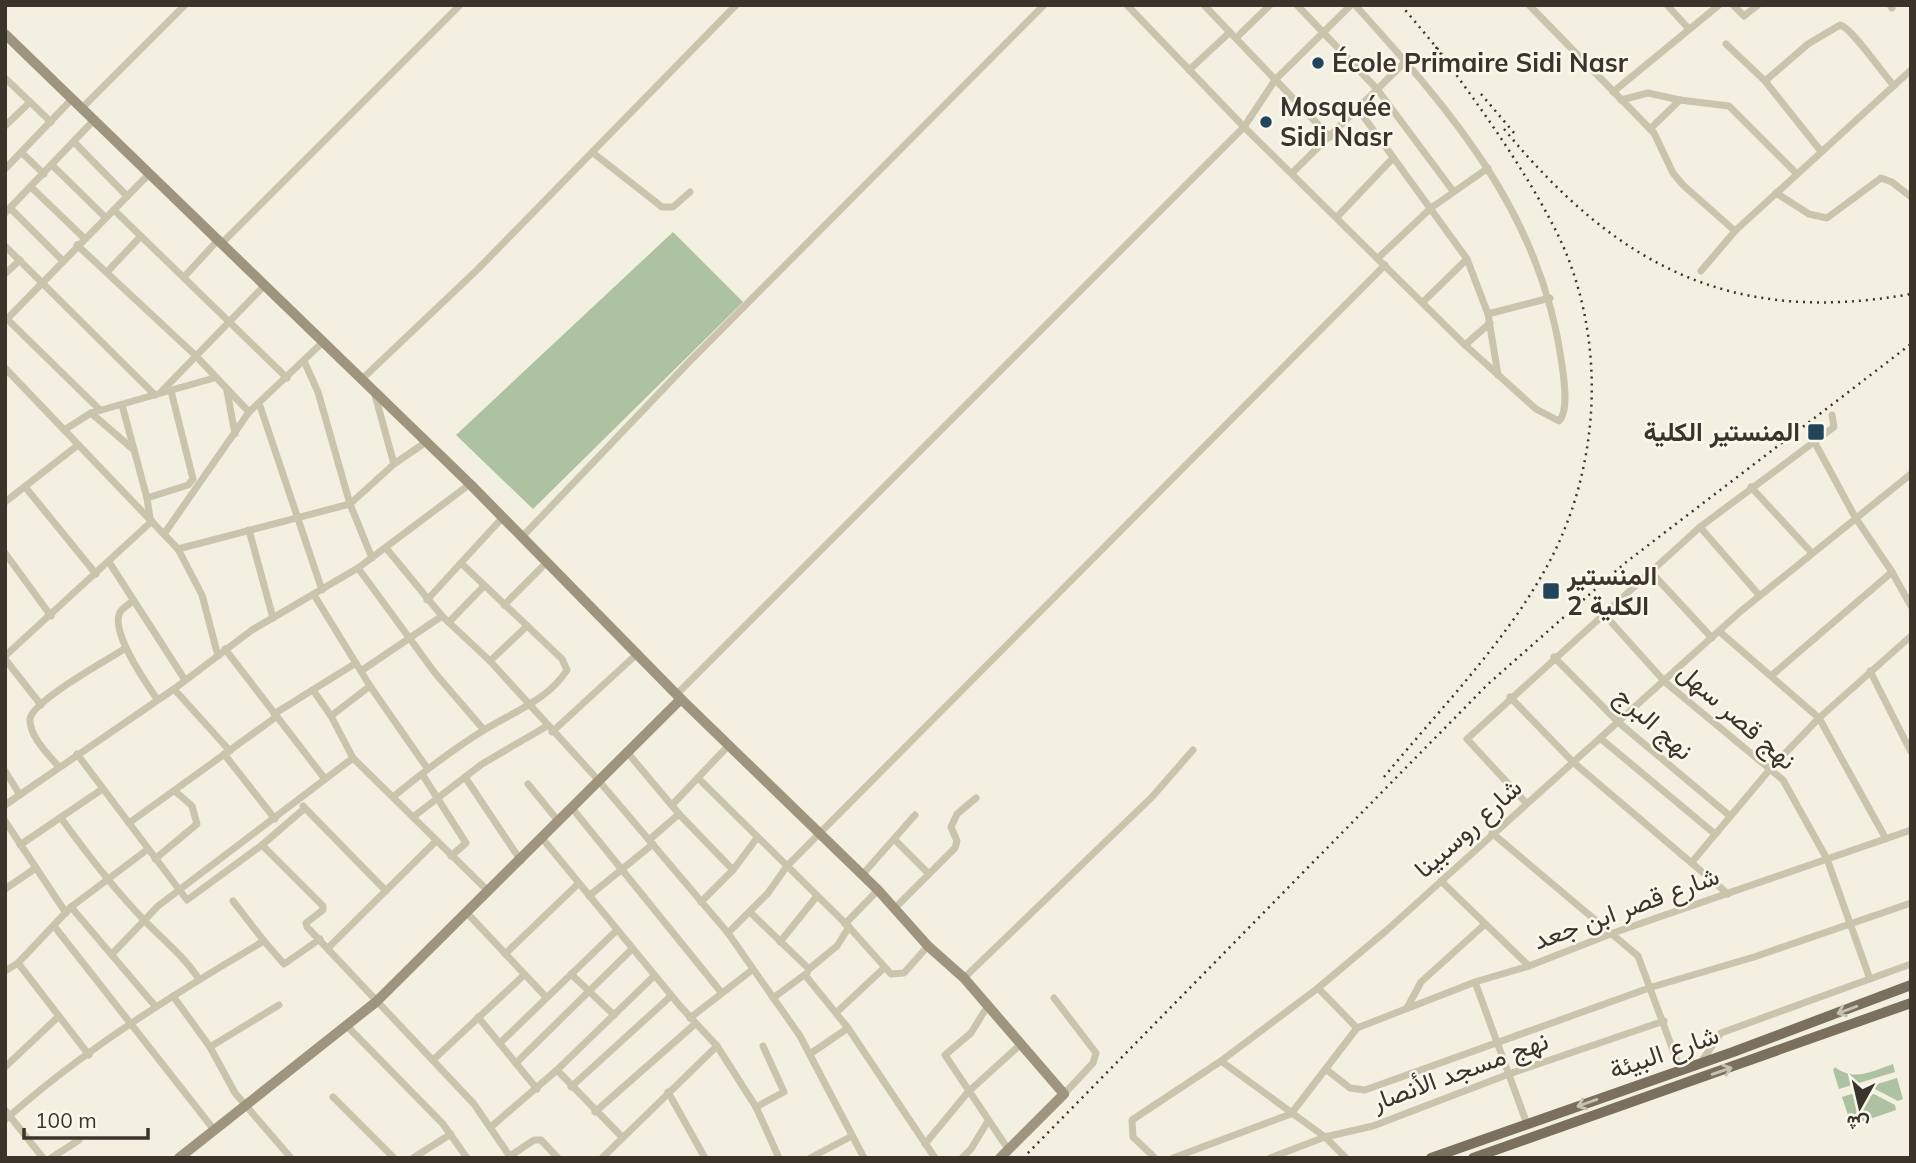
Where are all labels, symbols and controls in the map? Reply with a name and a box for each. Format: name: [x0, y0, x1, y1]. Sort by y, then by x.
place label: École Primaire Sidi Nasr: [1332, 46, 1629, 79]
marker: École Primaire Sidi Nasr: [1310, 55, 1326, 71]
place label: Mosquée Sidi Nasr: [1280, 90, 1393, 153]
marker: Mosquée Sidi Nasr: [1258, 114, 1274, 130]
place label: المنستير الكلية: [1643, 415, 1800, 448]
marker: المنستير الكلية: [1806, 422, 1826, 442]
place label: المنستير الكلية 2: [1566, 559, 1657, 622]
marker: المنستير الكلية 2: [1541, 581, 1561, 601]
street label: نهج قصر سهل: [1670, 655, 1804, 778]
street label: نهج البرج: [1607, 679, 1701, 768]
street label: شارع روسبينا: [1407, 771, 1530, 886]
street label: شارع قصر ابن جعد: [1528, 859, 1724, 958]
one-way arrow: [1837, 1004, 1858, 1017]
street label: شارع البيئة: [1605, 1017, 1724, 1088]
street label: نهج مسجد الأنصار: [1366, 1023, 1553, 1120]
one-way arrow: [1711, 1064, 1733, 1076]
north arrow: [1825, 1072, 1895, 1142]
scale bar: [24, 1096, 149, 1140]
one-way arrow: [1576, 1097, 1598, 1110]
text: 100 m: [35, 1107, 97, 1133]
text: ش: [1844, 1110, 1871, 1137]

